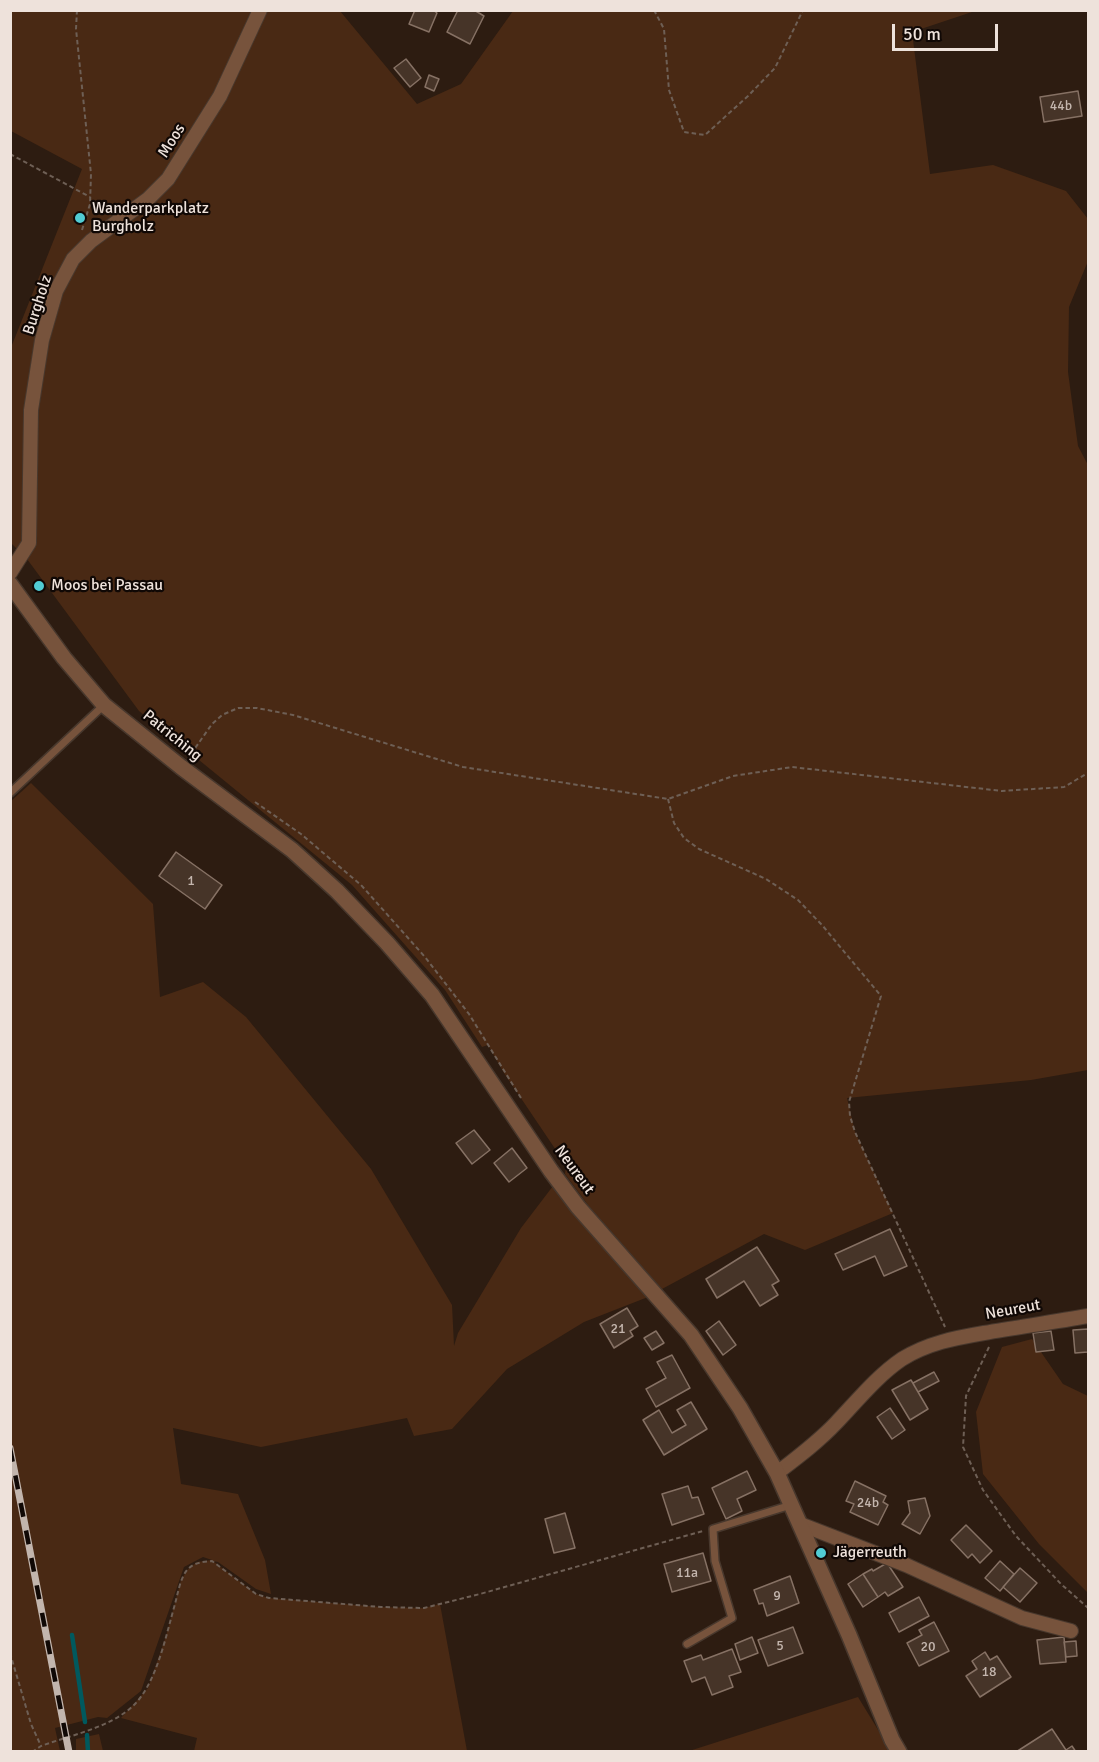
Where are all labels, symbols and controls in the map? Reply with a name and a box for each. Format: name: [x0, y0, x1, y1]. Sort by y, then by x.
scale bar: [895, 12, 1002, 50]
text: 50 m: [903, 23, 941, 45]
house number: 44b: [1050, 98, 1072, 114]
street label: Moos: [154, 120, 190, 162]
place label: Wanderparkplatz Burgholz: [92, 199, 209, 237]
marker: Wanderparkplatz Burgholz: [73, 211, 87, 225]
street label: Burgholz: [19, 273, 57, 337]
place label: Moos bei Passau: [51, 576, 163, 596]
marker: Moos bei Passau: [32, 579, 46, 593]
street label: Patriching: [139, 706, 205, 766]
house number: 1: [187, 873, 195, 889]
street label: Neureut: [550, 1142, 598, 1198]
street label: Neureut: [984, 1296, 1042, 1324]
house number: 21: [610, 1321, 626, 1337]
house number: 24b: [857, 1495, 879, 1511]
place label: Jägerreuth: [833, 1543, 907, 1563]
marker: Jägerreuth: [814, 1546, 828, 1560]
house number: 11a: [676, 1565, 698, 1581]
house number: 9: [773, 1588, 781, 1604]
house number: 5: [776, 1638, 784, 1654]
house number: 20: [920, 1639, 936, 1655]
house number: 18: [981, 1664, 997, 1680]

